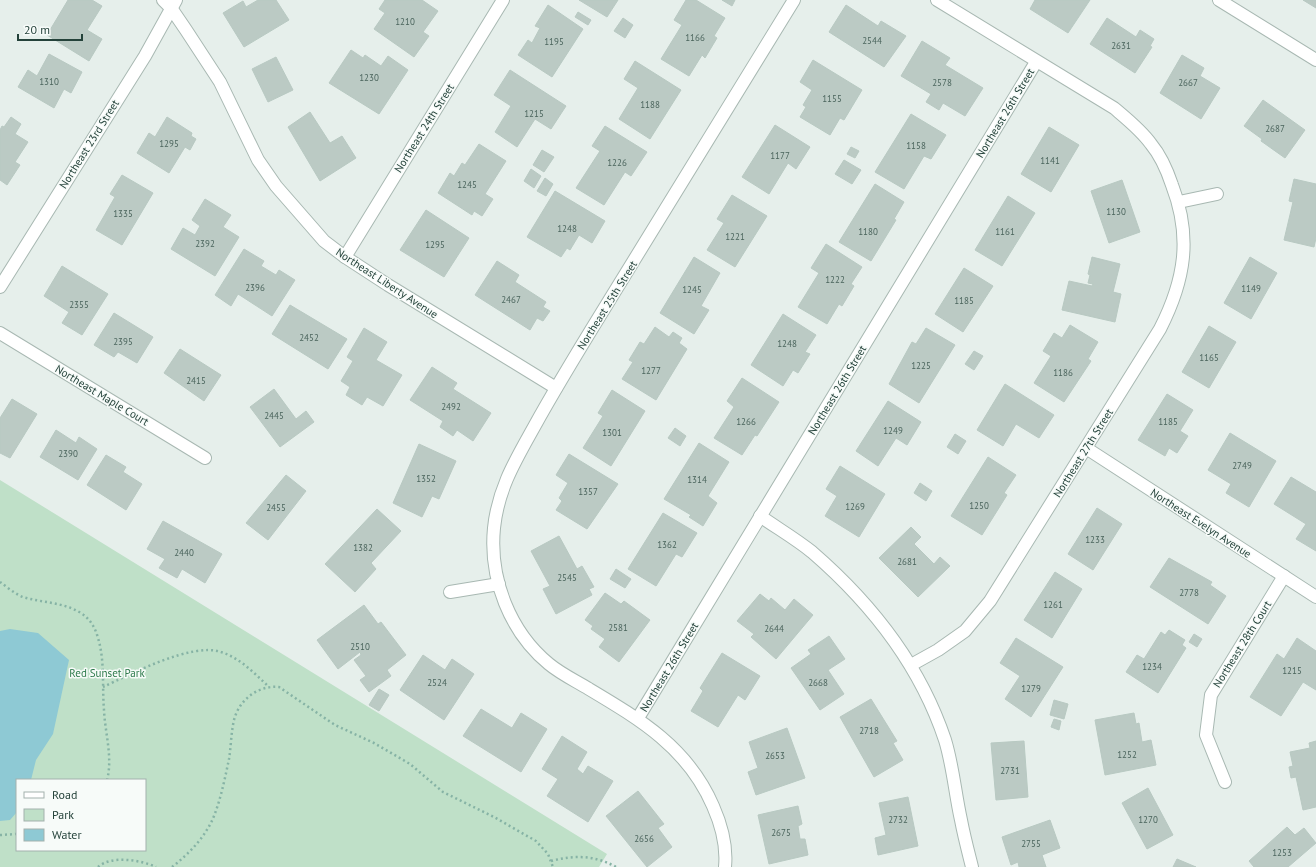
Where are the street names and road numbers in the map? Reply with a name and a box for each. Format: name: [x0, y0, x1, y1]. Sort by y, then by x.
street label: Northeast 26th Street: [973, 65, 1037, 160]
street label: Northeast 24th Street: [391, 81, 457, 175]
street label: Northeast 23rd Street: [56, 97, 122, 191]
street label: Northeast Liberty Avenue: [333, 245, 441, 322]
street label: Northeast 25th Street: [574, 258, 640, 352]
street label: Northeast 26th Street: [805, 342, 869, 437]
street label: Northeast Maple Court: [53, 361, 152, 429]
street label: Northeast 27th Street: [1050, 406, 1116, 500]
street label: Northeast Evelyn Avenue: [1148, 485, 1254, 561]
street label: Northeast 28th Court: [1210, 598, 1274, 690]
street label: Northeast 26th Street: [637, 619, 701, 714]

